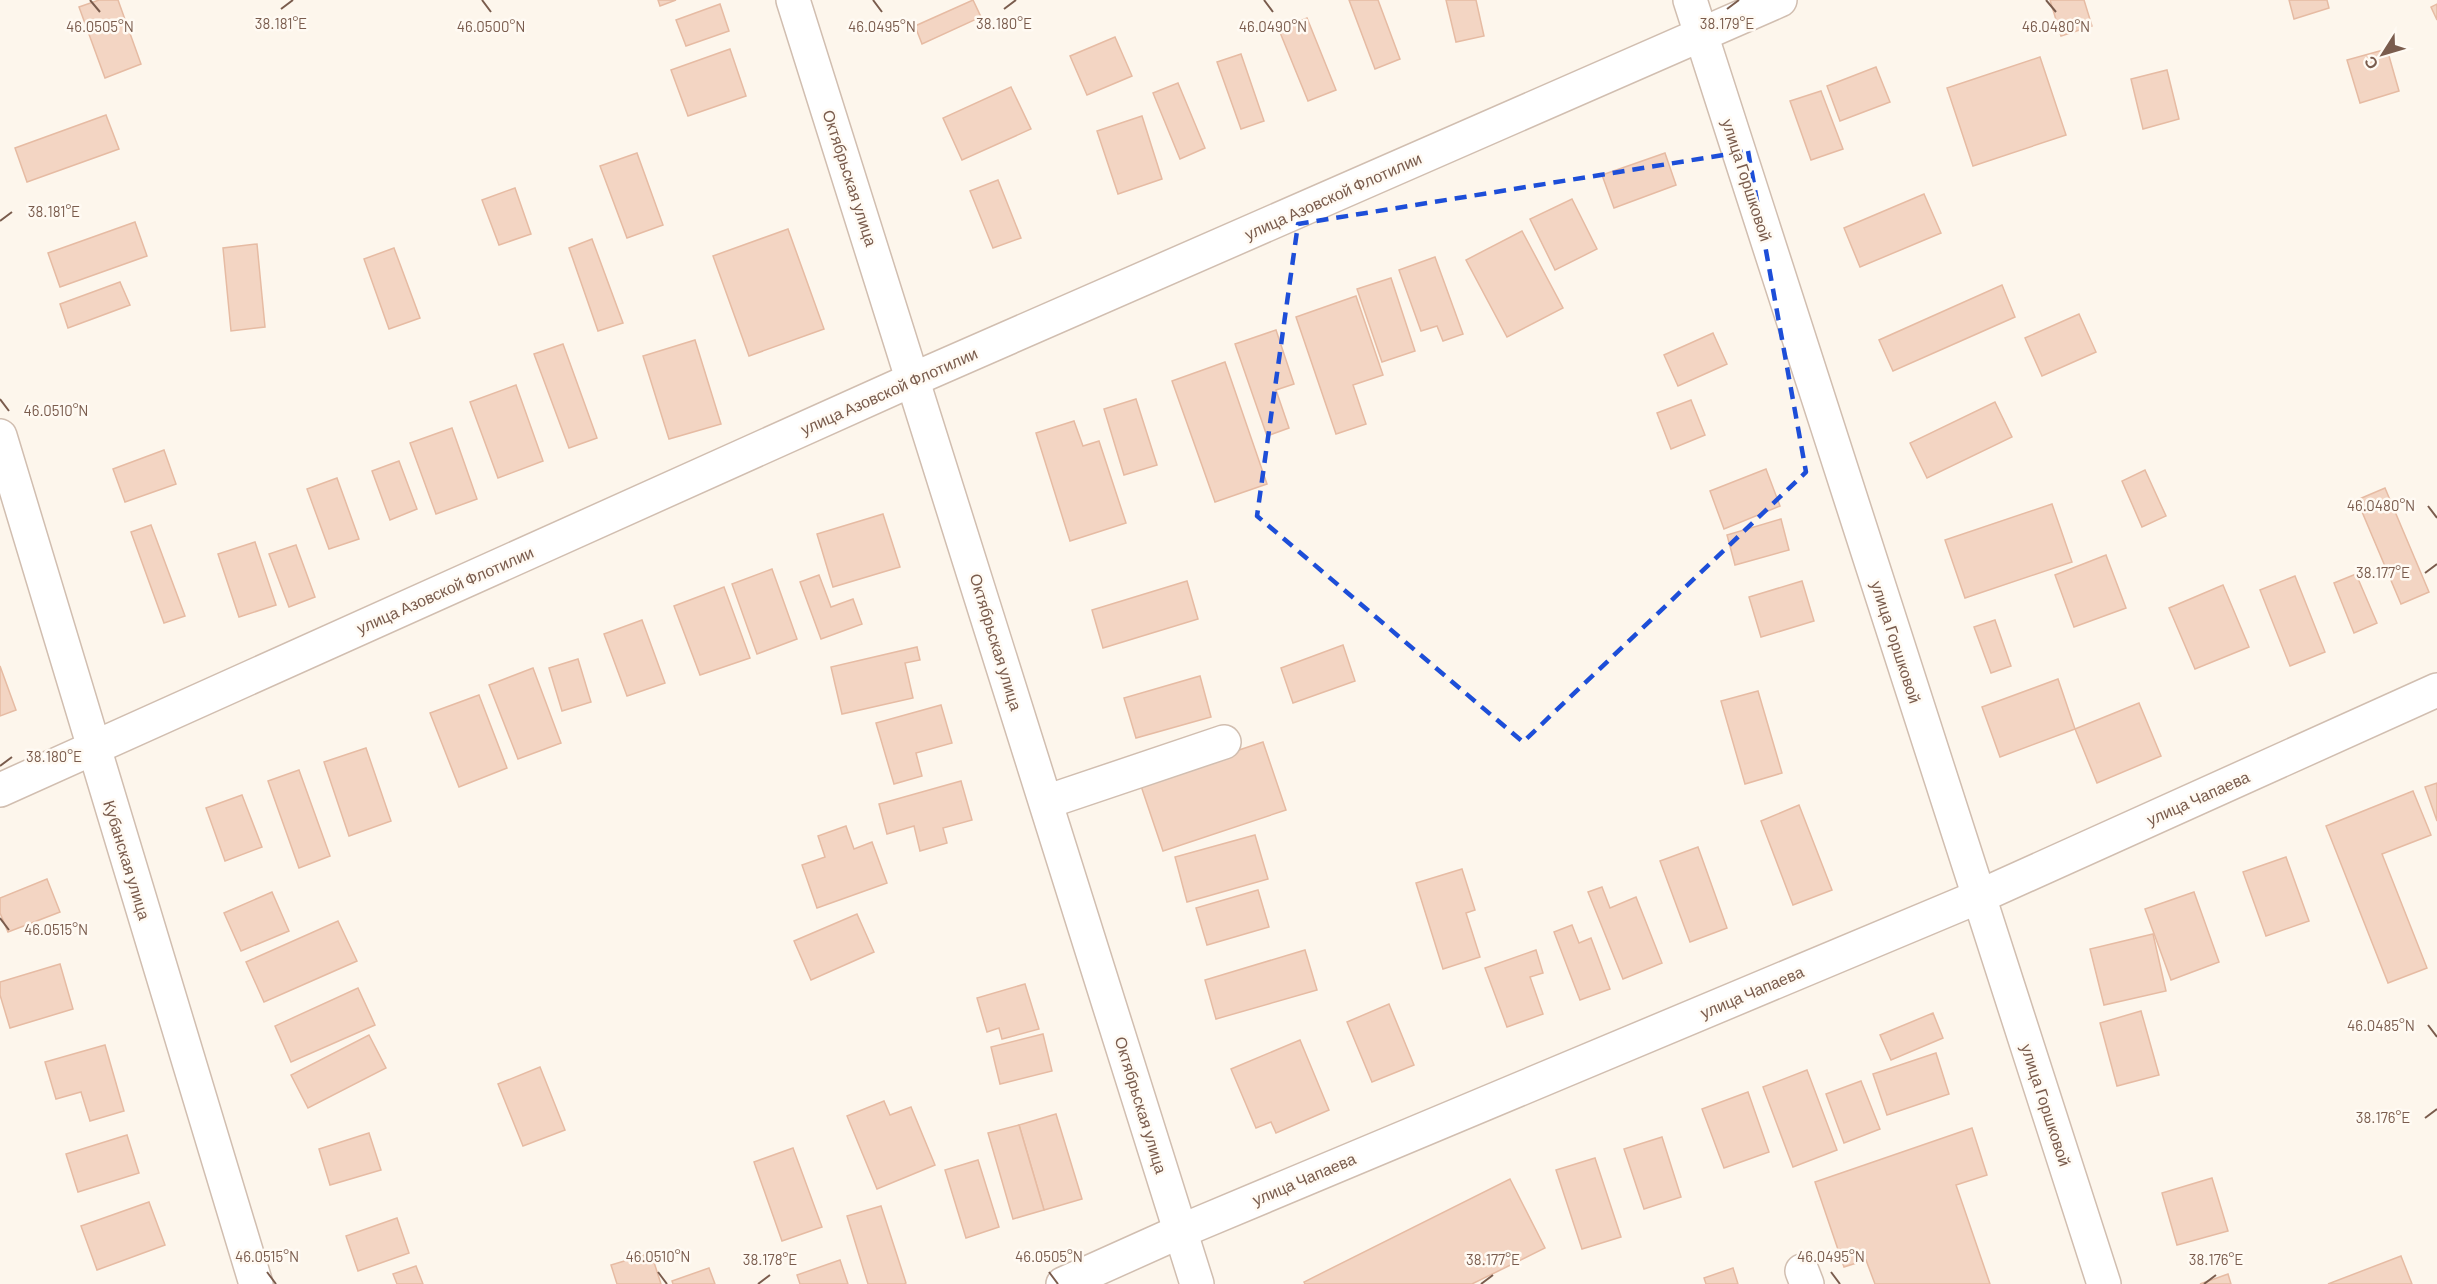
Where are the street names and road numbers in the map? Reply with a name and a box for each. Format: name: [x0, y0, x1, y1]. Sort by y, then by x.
street label: Октябрьская улица: [819, 107, 881, 248]
street label: улица Горшковой: [1719, 116, 1776, 243]
street label: улица Азовской Флотилии: [1241, 148, 1424, 243]
street label: улица Азовской Флотилии: [797, 343, 980, 438]
street label: улица Азовской Флотилии: [353, 542, 536, 637]
street label: Октябрьская улица: [967, 571, 1026, 713]
street label: улица Горшковой: [1868, 578, 1925, 705]
street label: улица Чапаева: [2143, 766, 2252, 829]
street label: Кубанская улица: [100, 798, 155, 922]
street label: улица Чапаева: [1697, 961, 1806, 1022]
street label: Октябрьская улица: [1112, 1034, 1171, 1176]
street label: улица Горшковой: [2018, 1041, 2075, 1168]
street label: улица Чапаева: [1249, 1148, 1358, 1209]

